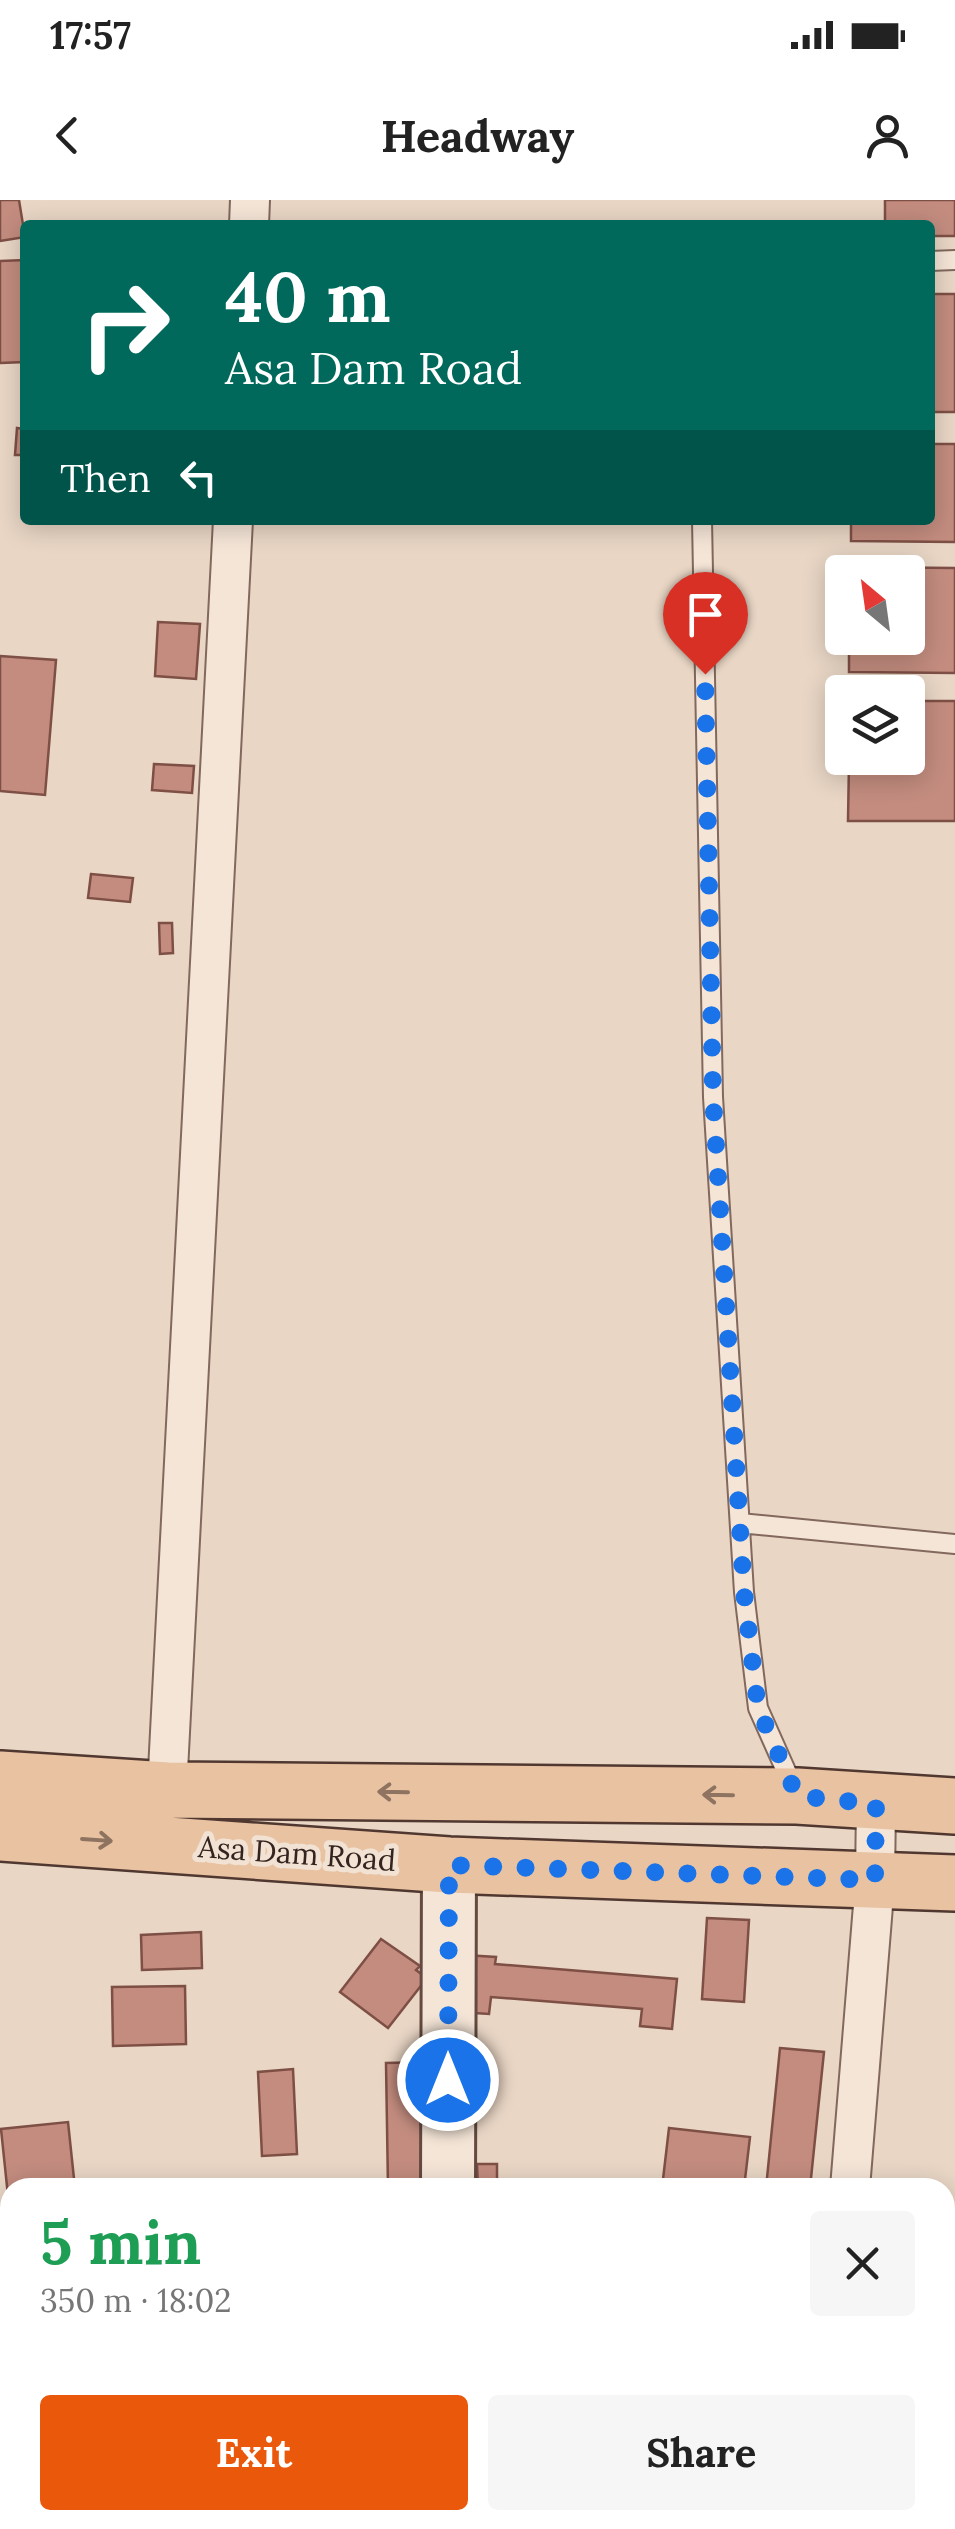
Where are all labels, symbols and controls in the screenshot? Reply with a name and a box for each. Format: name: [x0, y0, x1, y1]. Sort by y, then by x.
text: 17:57: [50, 11, 131, 59]
text: Headway: [381, 107, 574, 164]
icon: back: [40, 108, 95, 163]
icon: person: [860, 108, 915, 163]
text: 40 m: [225, 252, 391, 341]
icon: right: [60, 260, 190, 390]
text: Asa Dam Road: [225, 339, 522, 396]
icon: left: [171, 450, 226, 505]
text: Then: [60, 454, 151, 502]
north arrow: [825, 555, 925, 655]
map controls: [825, 555, 925, 775]
pin: [663, 572, 748, 675]
icon: arrive: [678, 587, 733, 642]
button: layers: [825, 675, 925, 775]
one-way arrow: [377, 1782, 410, 1802]
one-way arrow: [702, 1786, 734, 1804]
street label: Asa Dam Road: [196, 1827, 397, 1879]
one-way arrow: [81, 1831, 113, 1850]
position arrow: [396, 2028, 500, 2132]
text: 5 min: [40, 2204, 201, 2280]
button: close: [810, 2211, 915, 2316]
text: 350 m · 18:02: [40, 2280, 231, 2321]
button: Exit: [40, 2395, 468, 2510]
button: Share: [488, 2395, 915, 2510]

